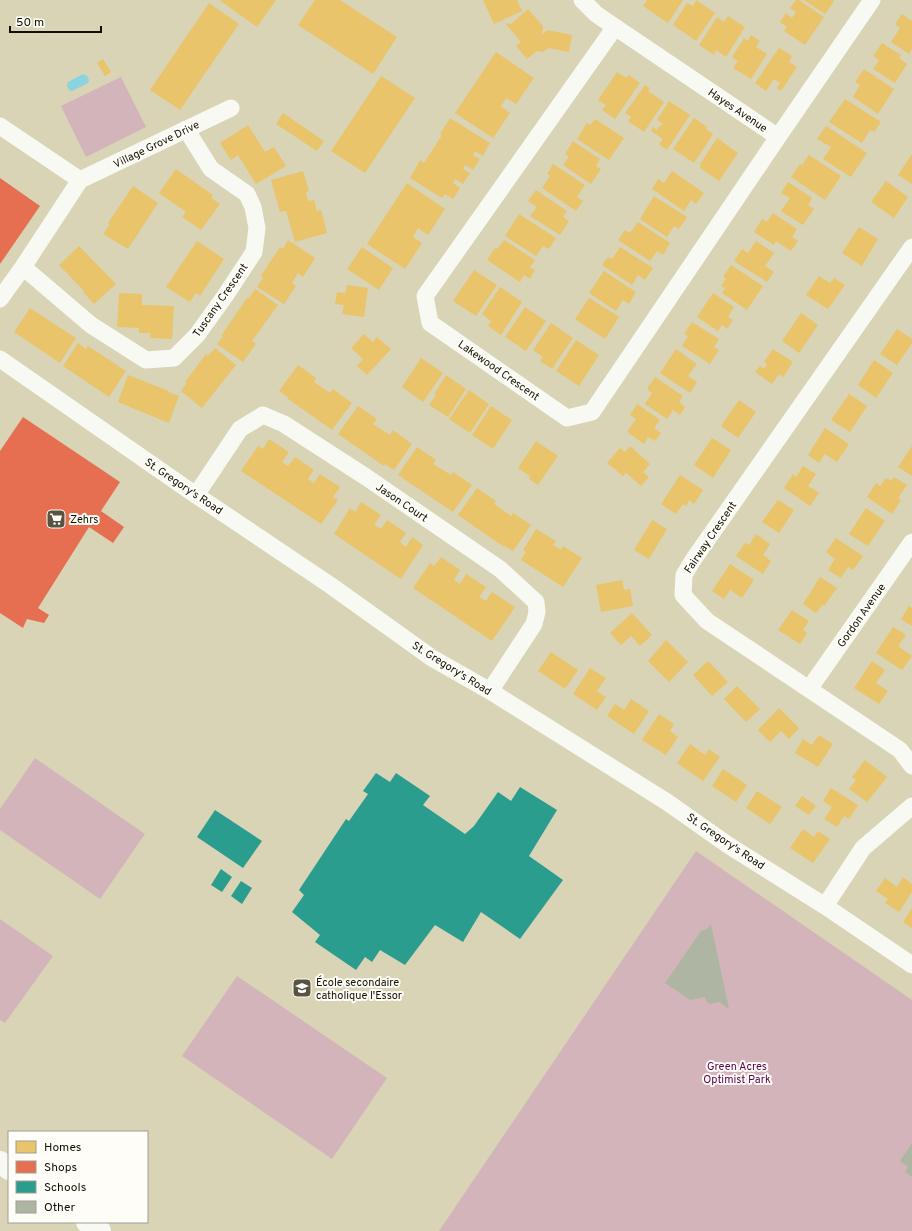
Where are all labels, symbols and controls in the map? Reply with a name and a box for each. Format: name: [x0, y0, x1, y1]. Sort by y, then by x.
scale bar: [10, 8, 101, 34]
text: 50 m: [16, 15, 44, 31]
street label: Hayes Avenue: [705, 86, 770, 136]
street label: Village Grove Drive: [111, 118, 202, 172]
street label: Tuscany Crescent: [190, 261, 251, 340]
street label: Lakewood Crescent: [455, 337, 542, 404]
street label: St. Gregory's Road: [142, 456, 225, 518]
street label: Jason Court: [373, 480, 430, 525]
street label: Fairway Crescent: [682, 499, 740, 576]
supermarket icon: Zehrs: [45, 508, 67, 530]
place label: Zehrs: [70, 513, 99, 527]
street label: Gordon Avenue: [835, 581, 889, 650]
street label: St. Gregory's Road: [409, 639, 494, 699]
street label: St. Gregory's Road: [684, 811, 767, 873]
place label: École secondaire catholique l'Essor: [316, 975, 403, 1003]
school or university icon: École secondaire catholique l'Essor: [291, 977, 313, 999]
park label: Green Acres Optimist Park: [703, 1060, 771, 1087]
legend: [8, 1131, 148, 1223]
text: Homes: [44, 1140, 81, 1156]
text: Shops: [44, 1160, 77, 1176]
text: Schools: [44, 1180, 86, 1196]
text: Other: [44, 1200, 76, 1216]

